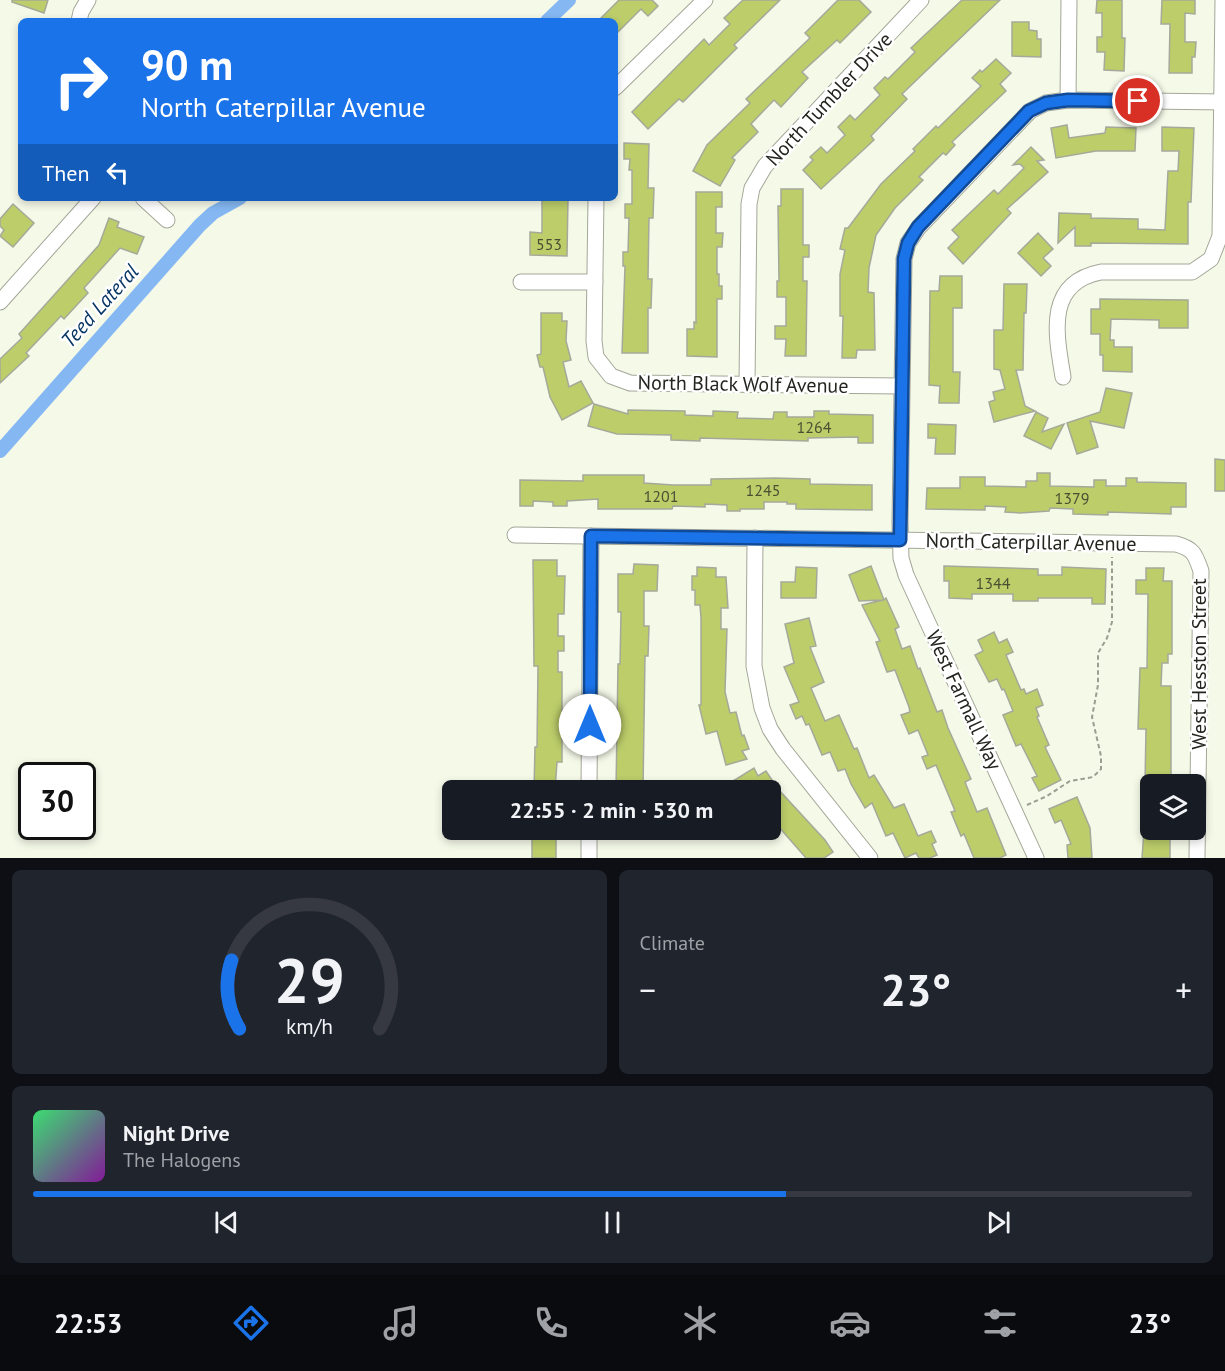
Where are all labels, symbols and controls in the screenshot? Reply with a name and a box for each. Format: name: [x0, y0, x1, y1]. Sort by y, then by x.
street label: North Tumbler Drive: [760, 27, 898, 171]
text: 90 m: [141, 37, 233, 92]
icon: right: [42, 42, 120, 120]
pin: [1112, 75, 1163, 126]
icon: arrive: [1121, 84, 1154, 117]
text: North Caterpillar Avenue: [141, 90, 426, 124]
icon: left: [101, 156, 134, 189]
text: Then: [42, 159, 89, 187]
house number: 553: [536, 234, 562, 254]
water label: Teed Lateral: [55, 258, 145, 353]
street label: North Black Wolf Avenue: [637, 369, 849, 399]
house number: 1264: [797, 417, 832, 437]
house number: 1245: [746, 480, 780, 500]
house number: 1201: [644, 486, 678, 506]
house number: 1379: [1055, 488, 1089, 508]
street label: North Caterpillar Avenue: [925, 527, 1137, 557]
house number: 1344: [976, 573, 1011, 593]
street label: West Hesston Street: [1186, 578, 1212, 750]
street label: West Farmall Way: [920, 626, 1008, 775]
position arrow: [558, 693, 622, 757]
speed limit sign: 30: [18, 762, 96, 840]
map controls: [1140, 774, 1206, 840]
button: layers: [1140, 774, 1206, 840]
text: 22:55 · 2 min · 530 m: [510, 796, 713, 824]
text: Climate: [640, 930, 705, 956]
text: 29: [274, 939, 345, 1020]
text: 23°: [880, 960, 951, 1018]
text: −: [640, 968, 656, 1011]
text: +: [1175, 968, 1192, 1011]
text: km/h: [286, 1012, 333, 1040]
text: Night Drive: [123, 1119, 230, 1147]
text: The Halogens: [123, 1147, 241, 1173]
icon: previous: [210, 1206, 243, 1239]
icon: pause: [596, 1206, 629, 1239]
icon: next: [982, 1206, 1015, 1239]
icon: directions: [230, 1302, 272, 1344]
icon: music: [380, 1302, 422, 1344]
icon: phone: [530, 1302, 572, 1344]
icon: climate: [679, 1302, 721, 1344]
icon: car: [829, 1302, 871, 1344]
icon: filters: [979, 1302, 1021, 1344]
text: 22:53: [54, 1306, 122, 1340]
text: 23°: [1129, 1306, 1171, 1340]

